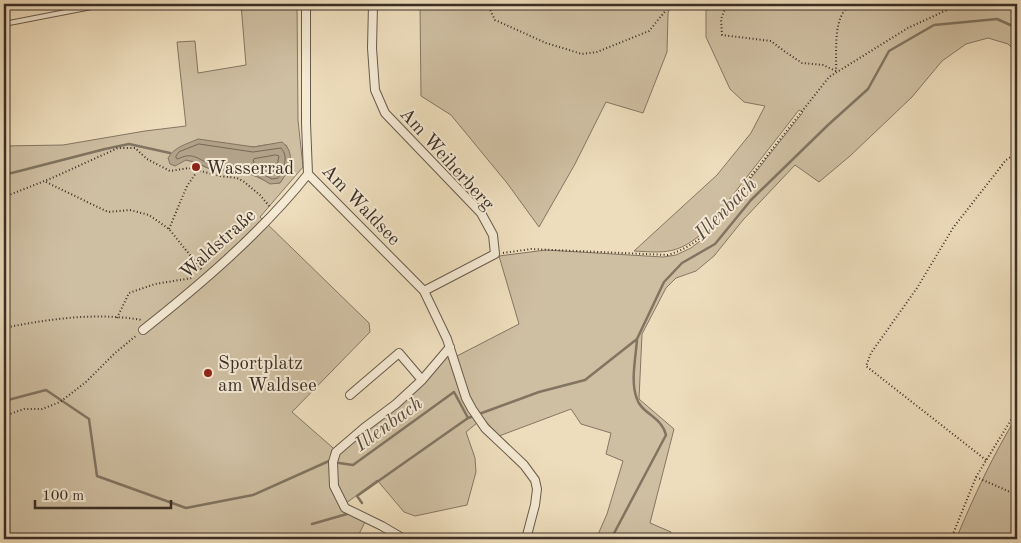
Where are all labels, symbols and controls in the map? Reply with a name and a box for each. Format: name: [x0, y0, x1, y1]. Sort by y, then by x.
street label: Am Weiherberg: [395, 105, 497, 215]
place label: Wasserrad: [206, 160, 294, 179]
marker: Wasserrad: [190, 161, 202, 173]
street label: Am Waldsee: [317, 162, 403, 250]
water label: Illenbach: [691, 175, 761, 245]
street label: Waldstraße: [177, 206, 260, 283]
place label: Sportplatz am Waldsee: [218, 355, 317, 396]
marker: Sportplatz am Waldsee: [202, 367, 214, 379]
water label: Illenbach: [351, 394, 427, 456]
scale bar: [35, 478, 171, 510]
text: 100 m: [42, 489, 84, 504]

